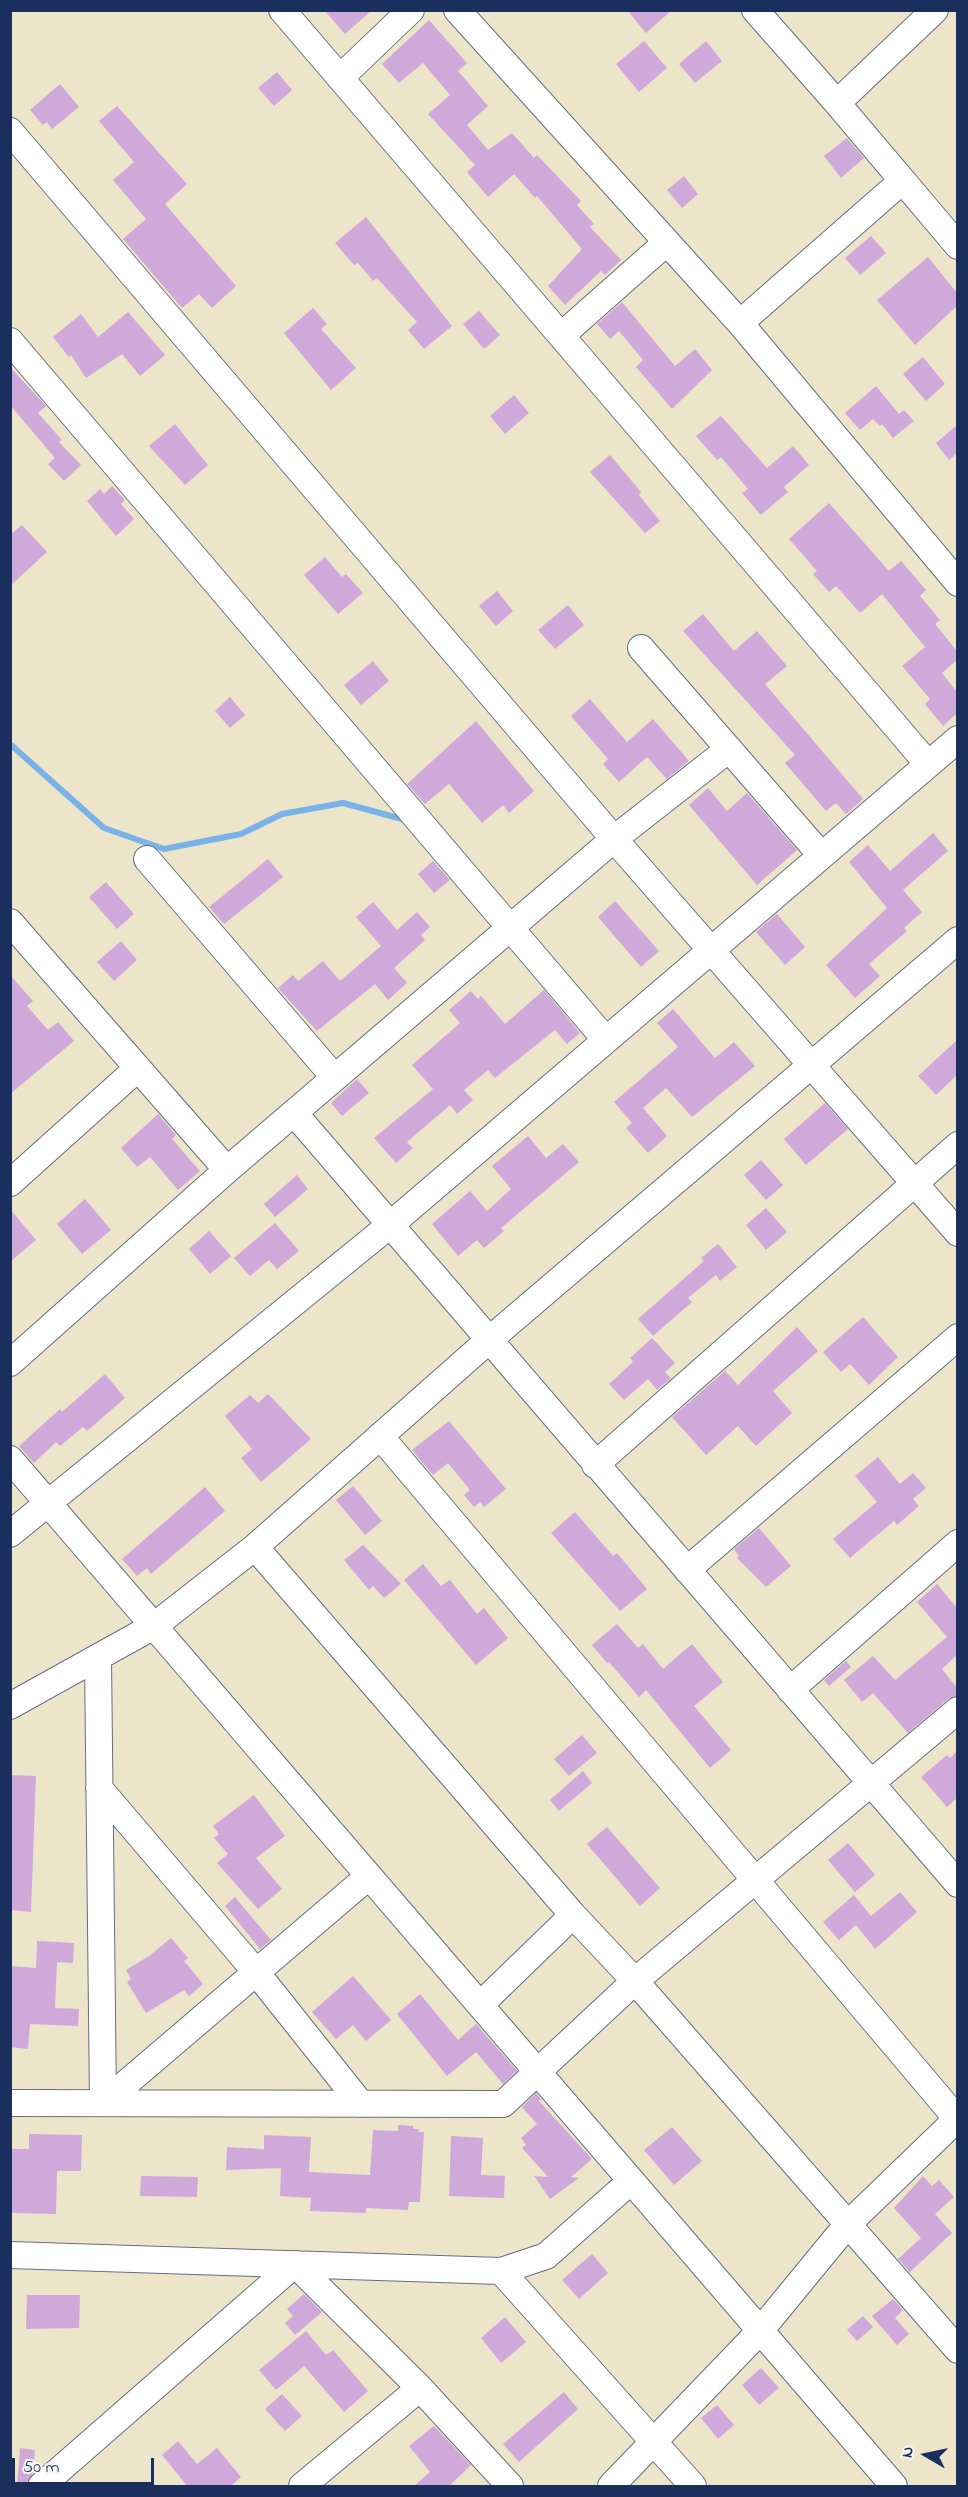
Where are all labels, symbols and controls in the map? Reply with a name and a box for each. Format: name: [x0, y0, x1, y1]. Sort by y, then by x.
north arrow: [896, 2425, 956, 2485]
text: N: [896, 2445, 921, 2459]
scale bar: [15, 2446, 158, 2484]
text: 50 m: [23, 2455, 60, 2481]

